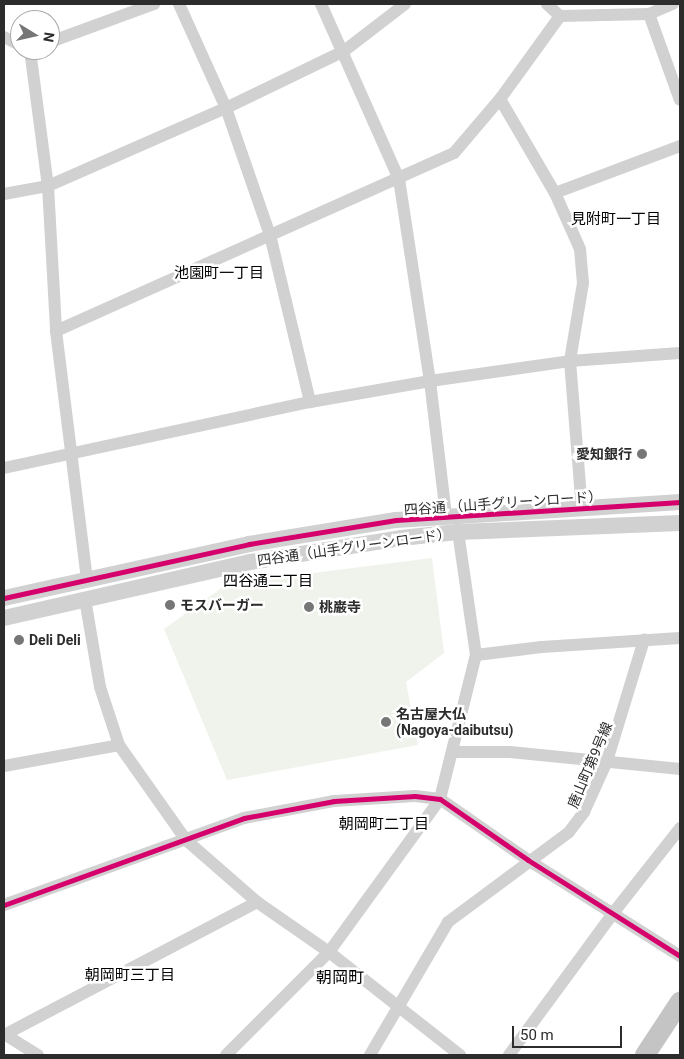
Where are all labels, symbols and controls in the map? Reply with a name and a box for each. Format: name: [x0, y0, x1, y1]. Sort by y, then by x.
north arrow: [10, 10, 60, 60]
text: N: [40, 31, 58, 43]
district label: 見附町一丁目: [571, 211, 661, 229]
district label: 池園町一丁目: [174, 265, 264, 283]
place label: 愛知銀行: [576, 446, 632, 462]
marker: 愛知銀行: [636, 448, 648, 460]
street label: 四谷通 （山手グリーンロード）: [403, 488, 603, 518]
street label: 四谷通（山手グリーンロード）: [256, 525, 452, 569]
district label: 四谷通二丁目: [223, 573, 313, 591]
place label: モスバーガー: [180, 597, 264, 613]
marker: モスバーガー: [164, 599, 176, 611]
place label: 桃巌寺: [319, 599, 361, 615]
marker: 桃巌寺: [303, 601, 315, 613]
place label: Deli Deli: [29, 632, 81, 648]
marker: Deli Deli: [13, 634, 25, 646]
place label: 名古屋大仏 (Nagoya-daibutsu): [396, 706, 513, 739]
marker: 名古屋大仏 (Nagoya-daibutsu): [380, 716, 392, 728]
street label: 唐山町第9号線: [564, 719, 616, 811]
district label: 朝岡町二丁目: [339, 816, 429, 834]
district label: 朝岡町三丁目: [85, 967, 175, 985]
district label: 朝岡町: [316, 968, 364, 988]
scale bar: [514, 1016, 624, 1048]
text: 50 m: [520, 1026, 554, 1044]

